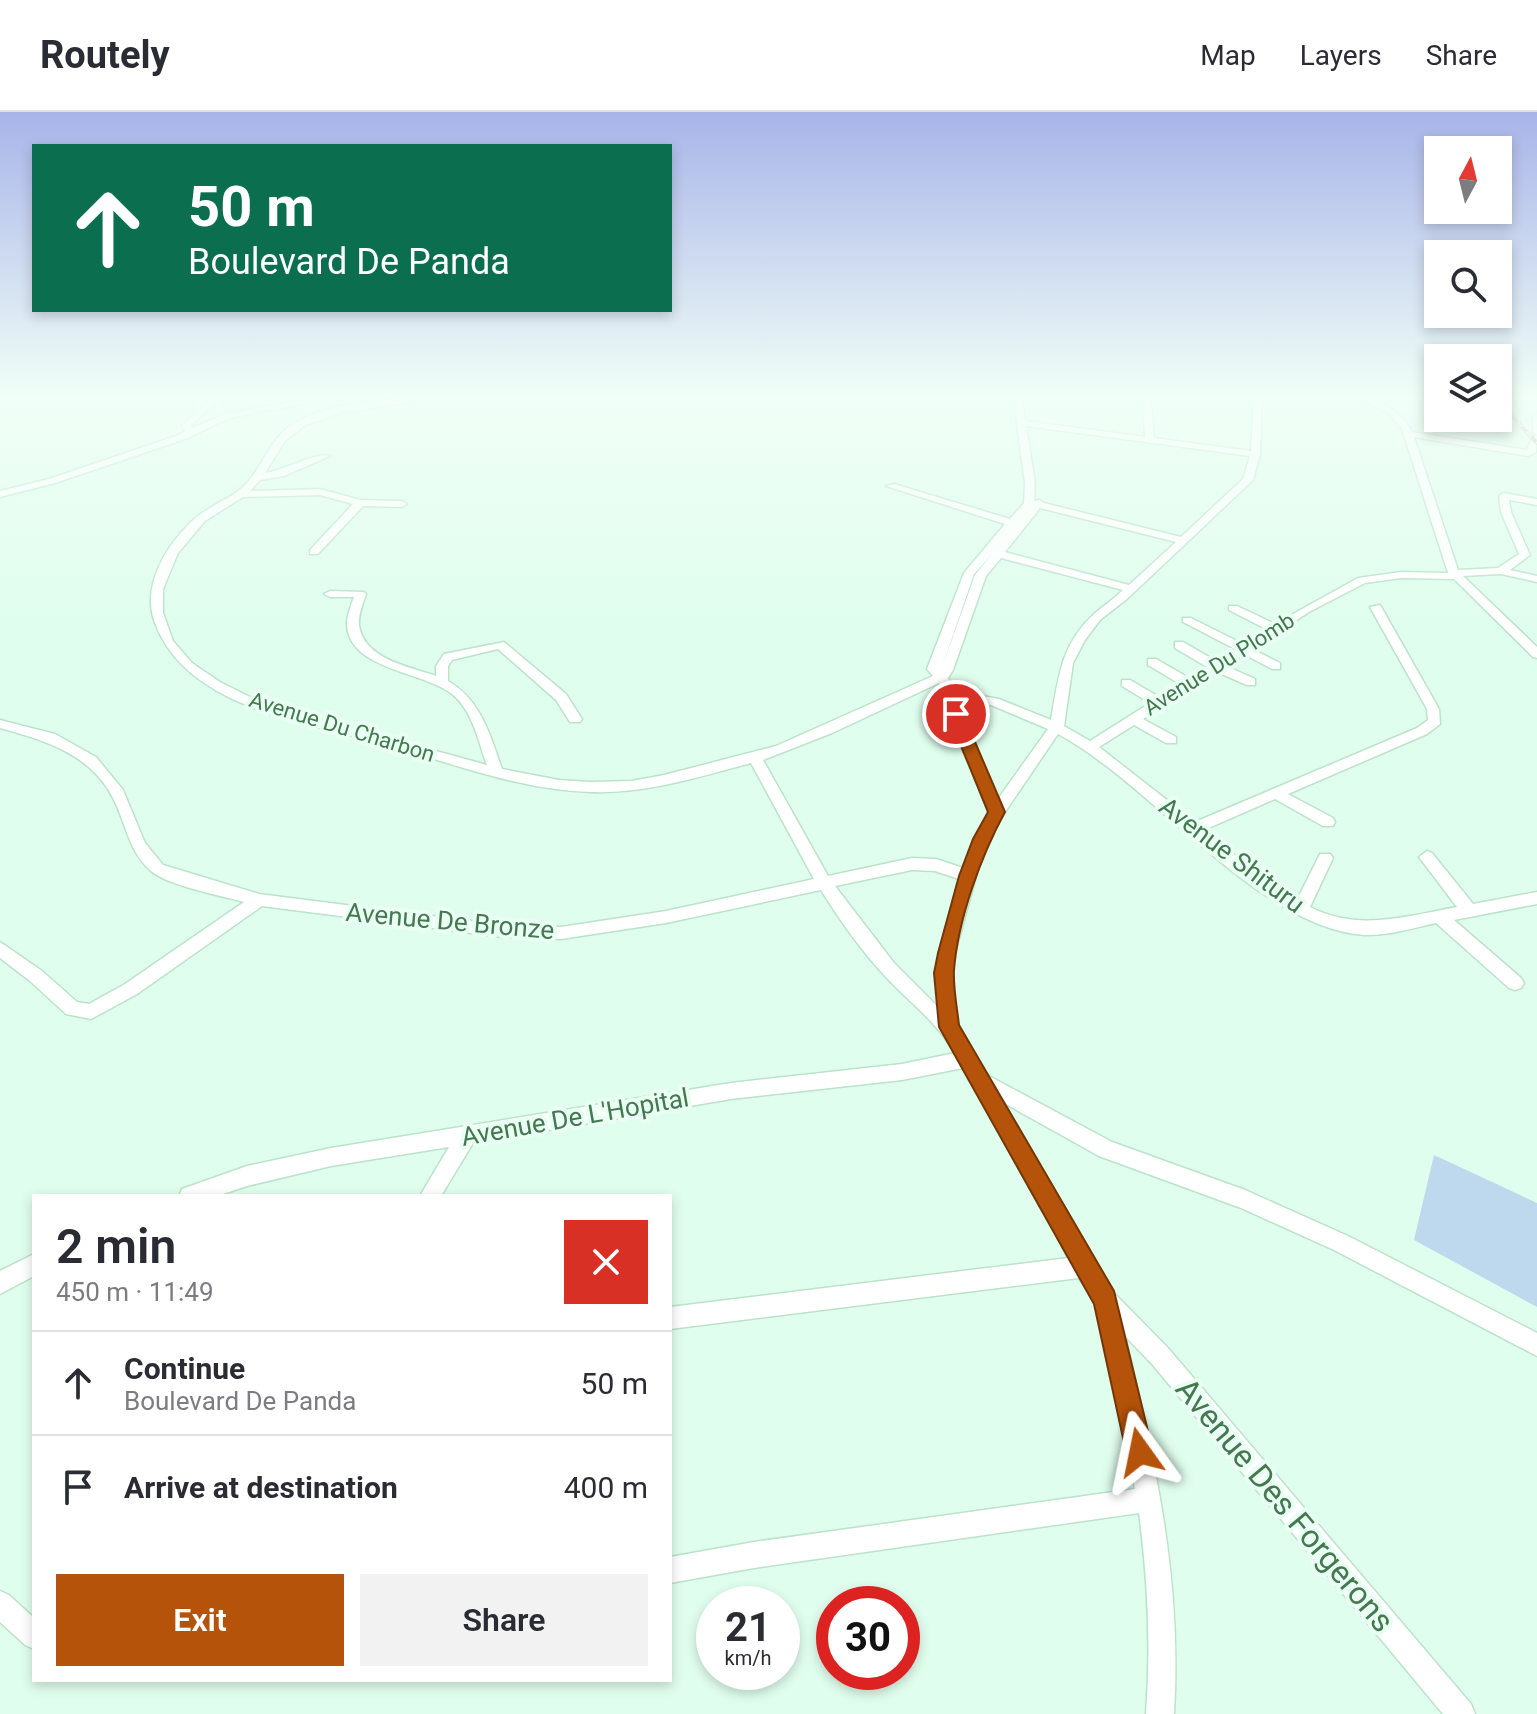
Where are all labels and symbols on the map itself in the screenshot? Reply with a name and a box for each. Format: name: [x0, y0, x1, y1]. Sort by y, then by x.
north arrow: [1424, 136, 1512, 224]
street label: Avenue Du Plomb: [1139, 608, 1299, 720]
pin: [922, 680, 990, 748]
street label: Avenue Du Charbon: [246, 687, 438, 767]
street label: Avenue Shituru: [1154, 791, 1310, 919]
street label: Avenue De Bronze: [344, 897, 556, 945]
street label: Avenue De L'Hopital: [459, 1082, 691, 1152]
street label: Avenue Des Forgerons: [1168, 1371, 1402, 1639]
position arrow: [1098, 1410, 1182, 1494]
speed limit sign: 30: [816, 1586, 920, 1690]

